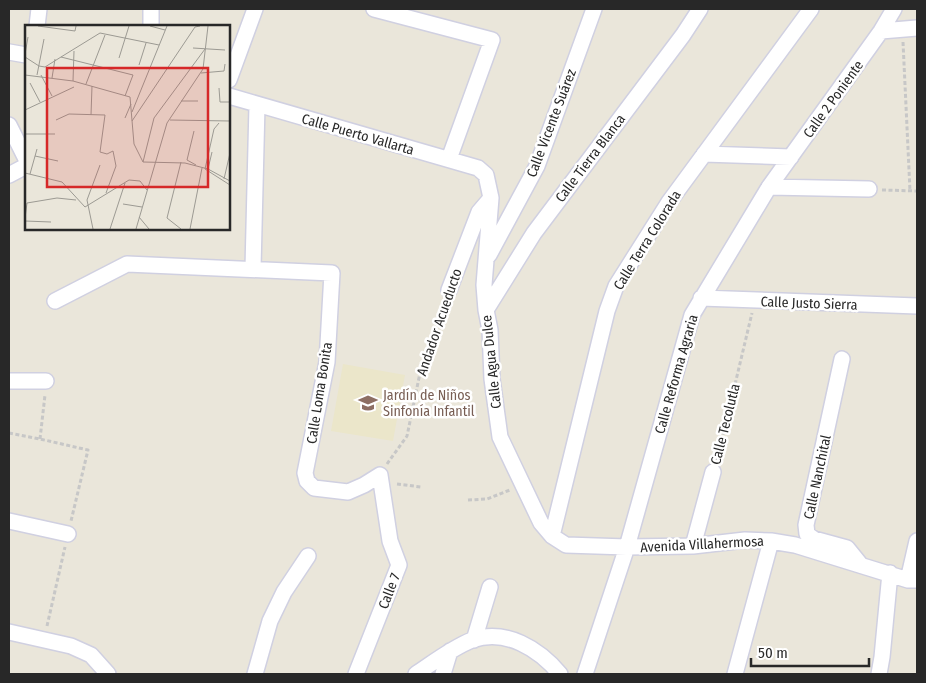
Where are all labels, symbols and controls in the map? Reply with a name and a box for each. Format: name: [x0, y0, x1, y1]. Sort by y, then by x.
inset map: [25, 25, 230, 230]
street label: Calle 2 Poniente: [800, 57, 867, 141]
street label: Calle Vicente Suárez: [523, 66, 580, 180]
street label: Calle Puerto Vallarta: [300, 110, 416, 159]
street label: Calle Tierra Blanca: [552, 111, 629, 206]
street label: Calle Terra Colorada: [610, 187, 685, 293]
street label: Andador Acueducto: [413, 266, 466, 378]
street label: Calle Justo Sierra: [760, 293, 858, 314]
street label: Calle Reforma Agraria: [651, 312, 702, 436]
street label: Calle Agua Dulce: [478, 314, 505, 410]
street label: Calle Loma Bonita: [303, 341, 336, 445]
street label: Calle Tecolutla: [707, 382, 744, 466]
place label: Jardín de Niños Sinfonía Infantil: [383, 387, 475, 420]
school or university icon: Jardín de Niños Sinfonía Infantil: [357, 392, 379, 414]
street label: Calle Nanchital: [800, 433, 835, 521]
street label: Avenida Villahermosa: [640, 533, 764, 556]
street label: Calle 7: [375, 571, 404, 611]
scale bar: [751, 636, 868, 668]
text: 50 m: [758, 644, 788, 662]

